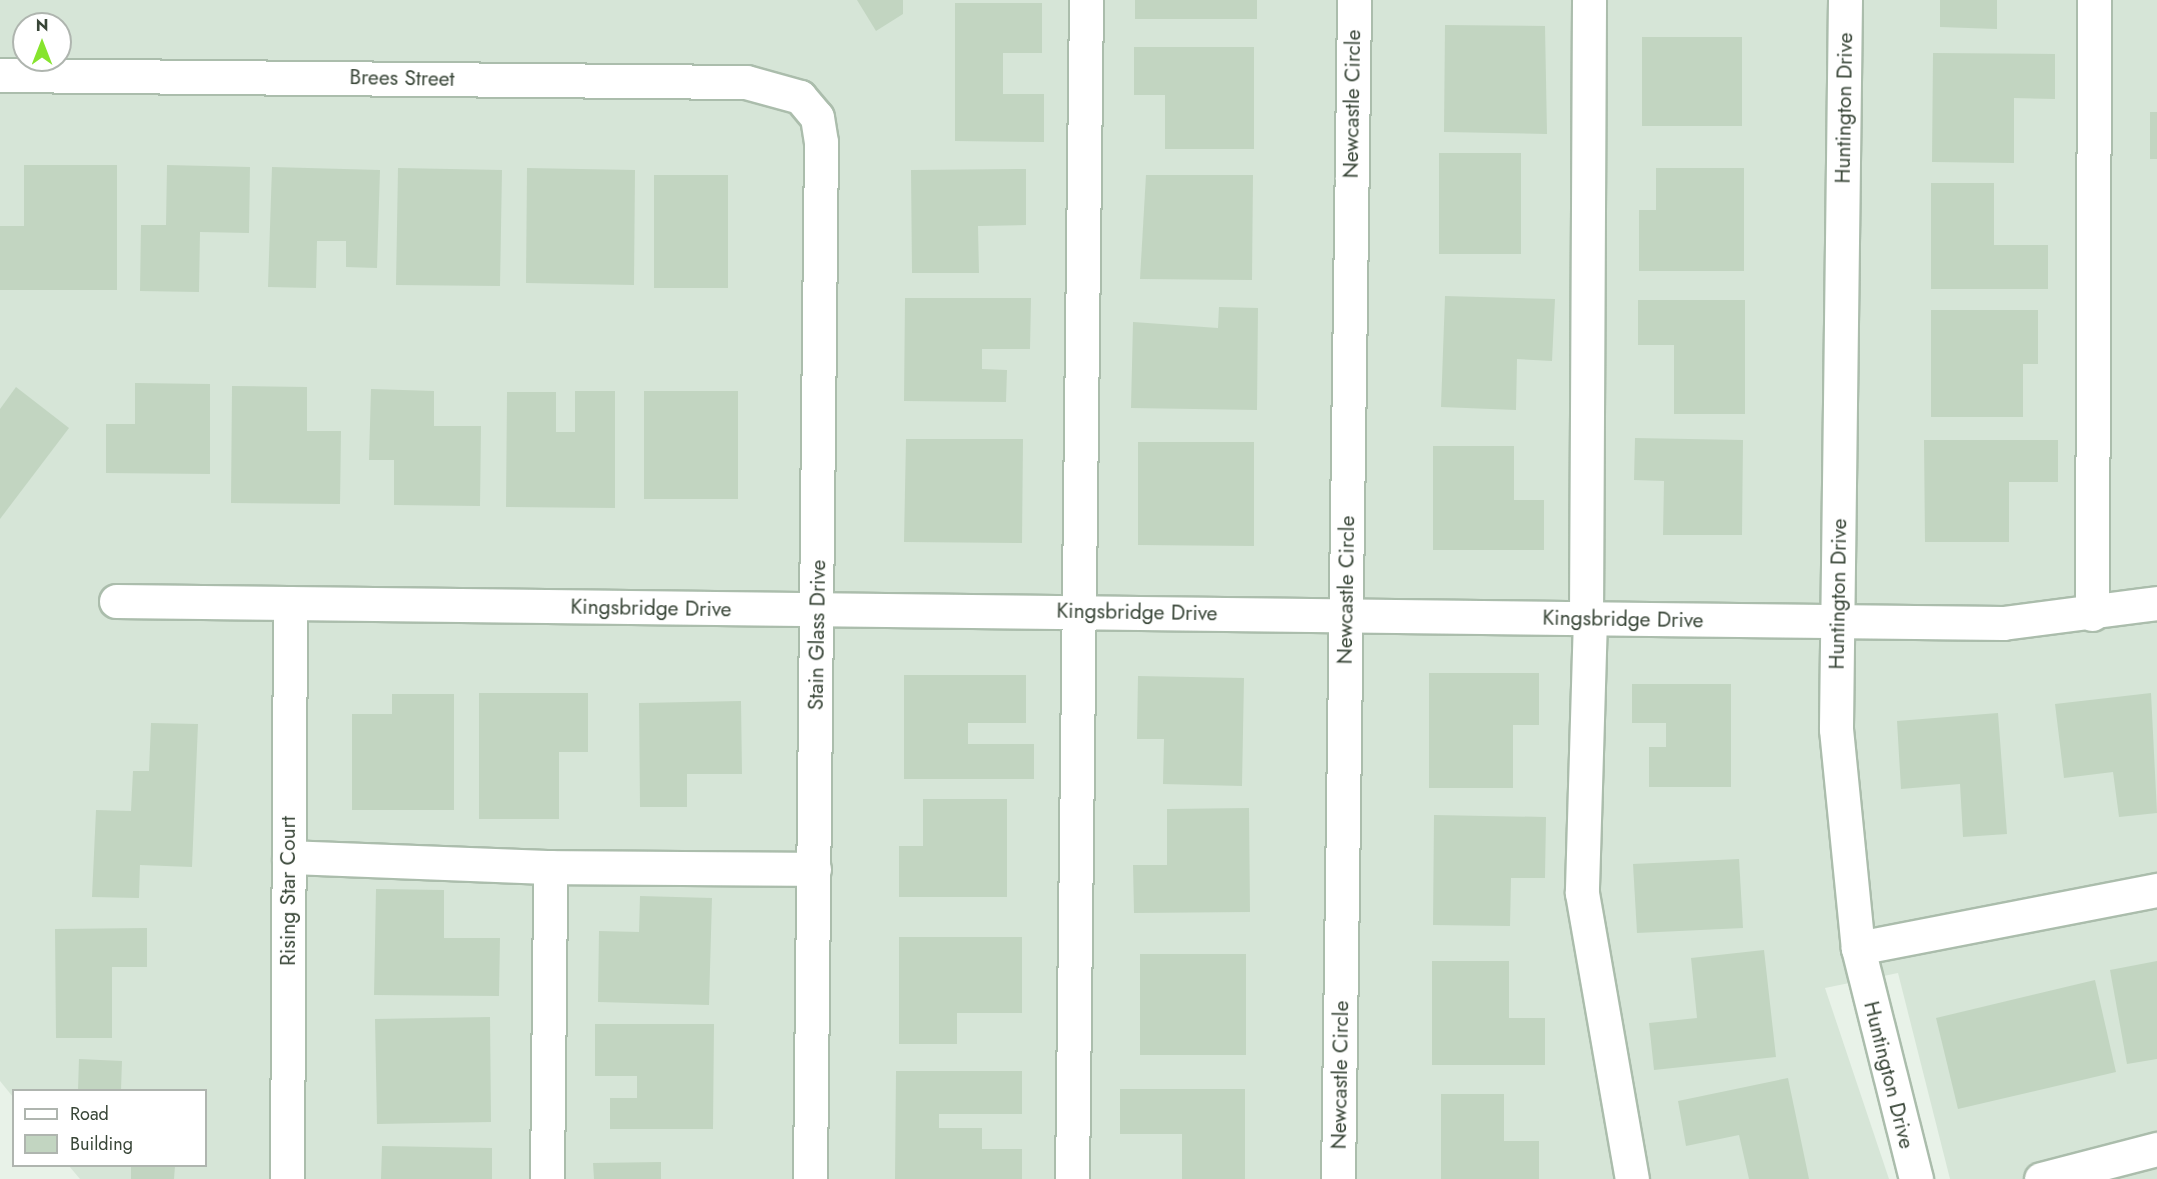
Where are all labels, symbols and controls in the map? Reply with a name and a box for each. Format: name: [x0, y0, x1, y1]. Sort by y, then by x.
north arrow: [12, 12, 72, 72]
text: N: [36, 14, 48, 37]
street label: Newcastle Circle: [1338, 29, 1366, 179]
street label: Huntington Drive: [1830, 32, 1858, 184]
street label: Brees Street: [349, 64, 455, 92]
street label: Newcastle Circle: [1332, 515, 1360, 665]
street label: Huntington Drive: [1824, 518, 1852, 670]
street label: Stain Glass Drive: [803, 560, 831, 710]
street label: Kingsbridge Drive: [570, 594, 732, 622]
street label: Kingsbridge Drive: [1056, 598, 1218, 626]
street label: Kingsbridge Drive: [1542, 605, 1704, 633]
street label: Rising Star Court: [275, 816, 301, 966]
street label: Huntington Drive: [1859, 999, 1919, 1151]
street label: Newcastle Circle: [1326, 1000, 1354, 1150]
legend: [12, 1089, 207, 1167]
text: Road: [70, 1101, 109, 1127]
text: Building: [70, 1131, 133, 1157]

